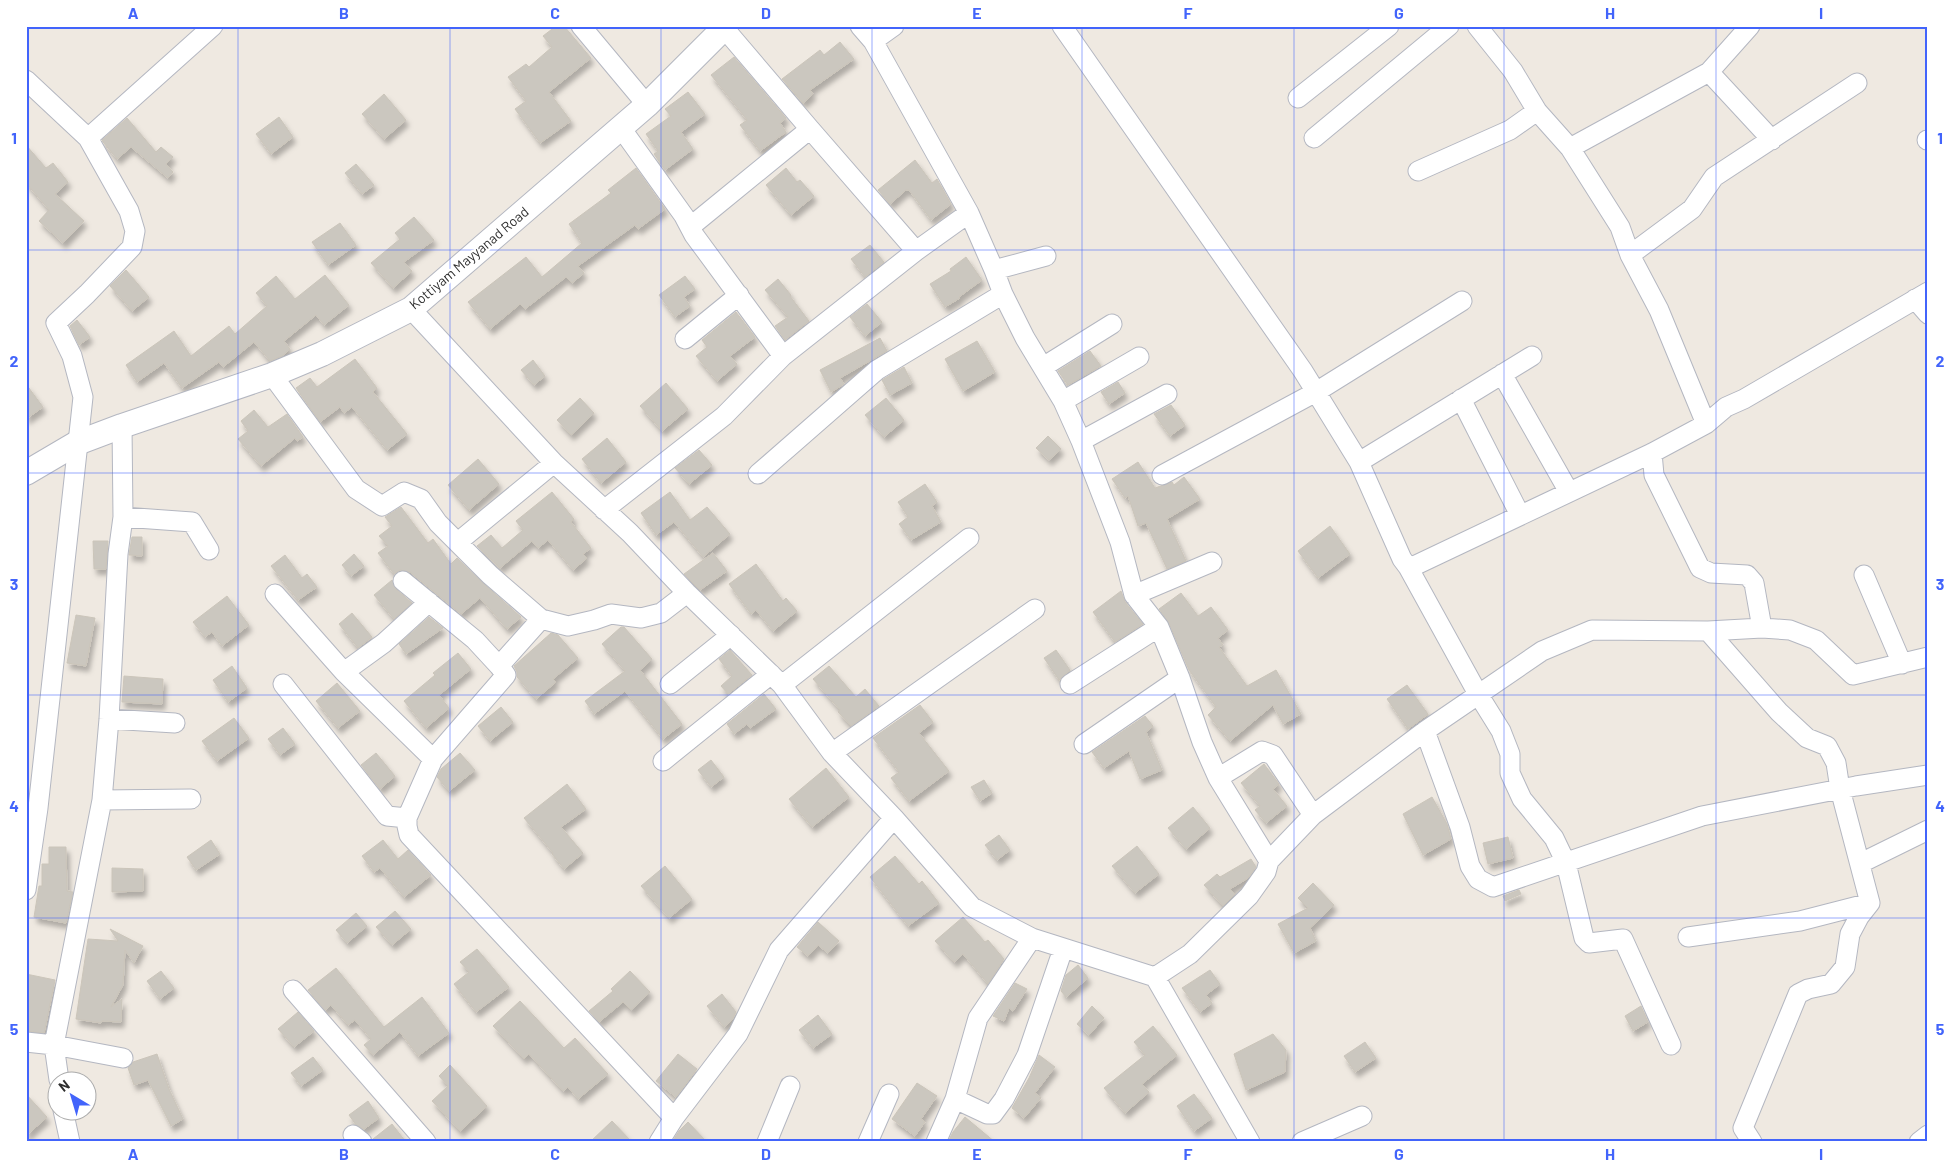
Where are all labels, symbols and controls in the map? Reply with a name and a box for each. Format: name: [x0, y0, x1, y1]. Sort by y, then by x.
text: A: [128, 3, 139, 22]
text: B: [339, 3, 349, 22]
text: C: [550, 3, 560, 22]
text: D: [761, 3, 771, 22]
text: E: [972, 3, 982, 22]
text: F: [1184, 3, 1193, 22]
text: G: [1394, 3, 1404, 22]
text: H: [1605, 3, 1615, 22]
text: I: [1819, 3, 1823, 22]
text: 1: [11, 128, 17, 147]
text: 1: [1937, 128, 1943, 147]
street label: Kottiyam Mayyanad Road: [406, 203, 532, 313]
text: 2: [10, 351, 19, 370]
text: 2: [1936, 351, 1945, 370]
text: 3: [10, 574, 18, 593]
text: 3: [1936, 574, 1944, 593]
text: 4: [9, 796, 19, 815]
text: 4: [1935, 796, 1945, 815]
text: 5: [10, 1019, 19, 1038]
text: 5: [1936, 1019, 1945, 1038]
north arrow: [48, 1070, 98, 1120]
text: N: [55, 1076, 73, 1095]
text: A: [128, 1144, 139, 1163]
text: B: [339, 1144, 349, 1163]
text: C: [550, 1144, 560, 1163]
text: D: [761, 1144, 771, 1163]
text: E: [972, 1144, 982, 1163]
text: F: [1184, 1144, 1193, 1163]
text: G: [1394, 1144, 1404, 1163]
text: H: [1605, 1144, 1615, 1163]
text: I: [1819, 1144, 1823, 1163]

